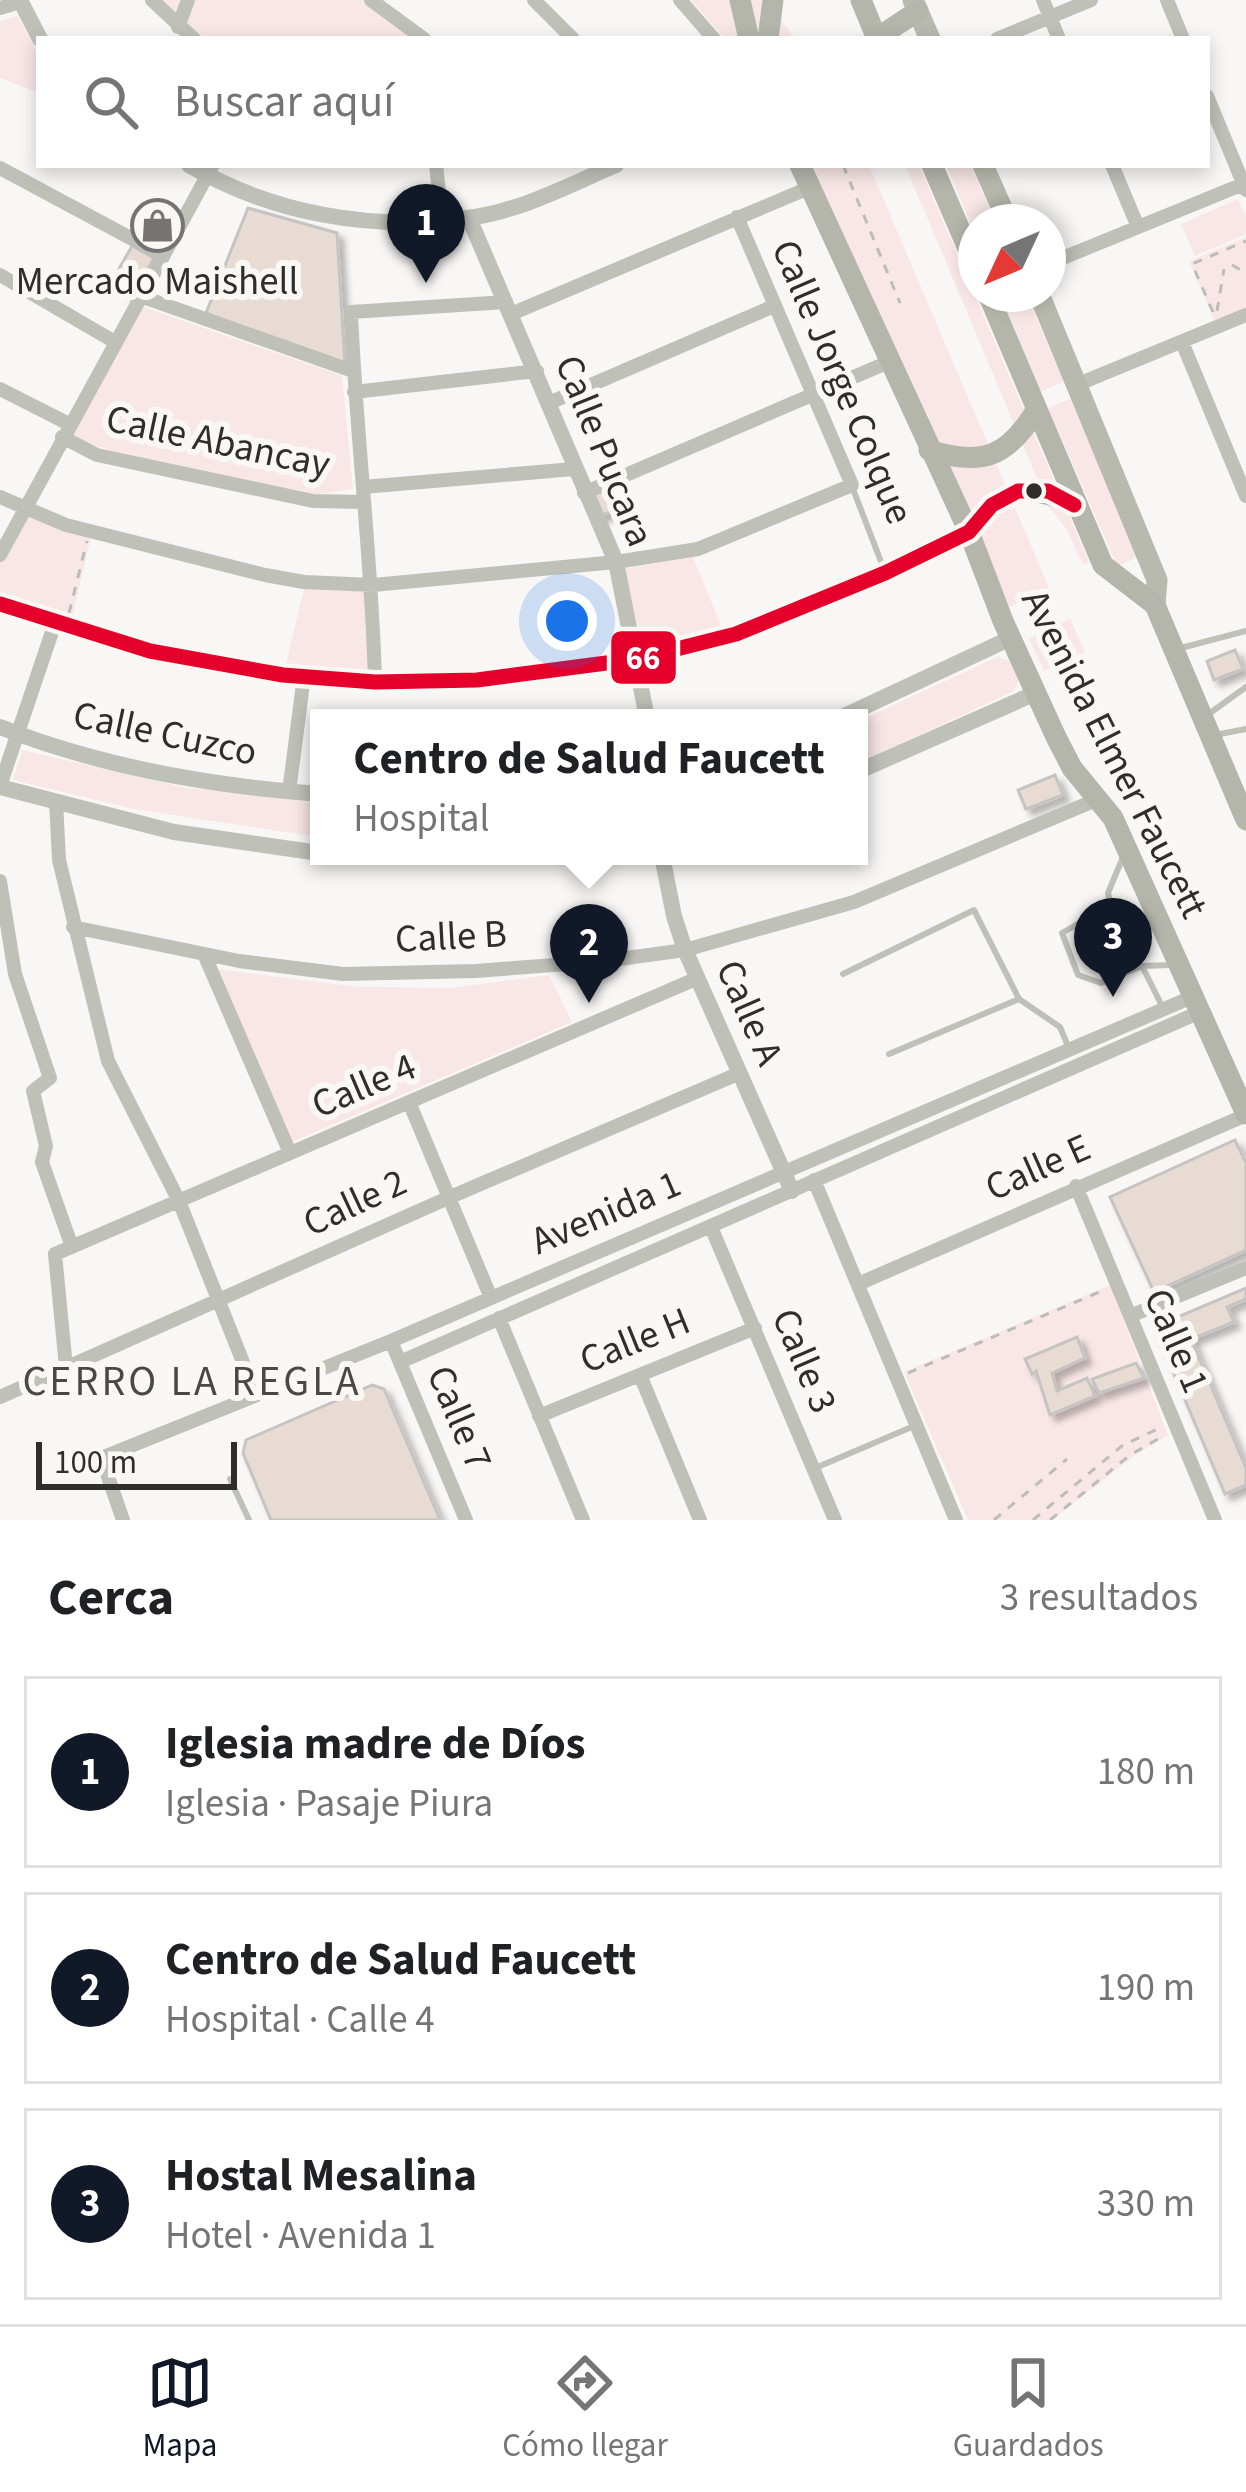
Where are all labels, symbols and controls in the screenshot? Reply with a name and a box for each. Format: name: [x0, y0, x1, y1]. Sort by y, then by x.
search box: [36, 36, 1210, 168]
icon: search: [78, 69, 144, 135]
text: Buscar aquí: [174, 70, 394, 134]
pin: 1: [387, 184, 465, 283]
shop icon: Mercado Maishell: [129, 197, 185, 253]
north arrow: [958, 204, 1066, 312]
street label: Calle Jorge Colque: [757, 231, 927, 533]
place label: Mercado Maishell: [16, 254, 298, 310]
street label: Calle Pucara: [540, 347, 668, 555]
street label: Calle Abancay: [101, 391, 335, 493]
unlabelled marker: [1023, 480, 1045, 502]
street label: Avenida Elmer Faucett: [1007, 580, 1221, 928]
your location: [537, 591, 597, 651]
line badge: 66: [609, 629, 678, 686]
text: 66: [626, 635, 660, 682]
street label: Calle Cuzco: [68, 687, 262, 781]
popup: [310, 709, 868, 865]
text: Centro de Salud Faucett: [353, 727, 825, 791]
text: Hospital: [353, 791, 489, 847]
pin: 3: [1074, 898, 1152, 997]
pin: 2: [550, 904, 628, 1003]
street label: Calle B: [394, 906, 508, 968]
street label: Calle A: [701, 951, 797, 1075]
street label: Calle 4: [303, 1039, 425, 1133]
street label: Calle E: [977, 1120, 1099, 1216]
street label: Calle 2: [294, 1155, 416, 1251]
street label: Avenida 1: [522, 1156, 690, 1270]
street label: Calle 1: [1129, 1280, 1223, 1402]
street label: Calle H: [571, 1294, 699, 1388]
street label: Calle 3: [757, 1300, 851, 1422]
district label: CERRO LA REGLA: [22, 1352, 362, 1412]
street label: Calle 7: [412, 1357, 506, 1479]
scale bar: [36, 1436, 237, 1489]
text: 100 m: [54, 1439, 137, 1486]
text: Cerca: [48, 1562, 174, 1634]
text: 3 resultados: [1000, 1570, 1198, 1626]
text: Iglesia madre de Díos: [165, 1712, 585, 1776]
text: 1: [80, 1744, 100, 1800]
text: 180 m: [1097, 1744, 1195, 1800]
text: Iglesia · Pasaje Piura: [165, 1776, 493, 1832]
text: Centro de Salud Faucett: [165, 1928, 636, 1992]
text: 2: [80, 1960, 100, 2016]
text: 190 m: [1097, 1960, 1195, 2016]
text: Hospital · Calle 4: [165, 1992, 435, 2048]
text: Hostal Mesalina: [165, 2144, 477, 2208]
text: 3: [80, 2176, 100, 2232]
text: 330 m: [1097, 2176, 1195, 2232]
text: Hotel · Avenida 1: [165, 2208, 436, 2264]
tab: Mapa: [142, 2350, 218, 2469]
tab: Cómo llegar: [502, 2350, 668, 2469]
tab: Guardados: [953, 2350, 1104, 2469]

